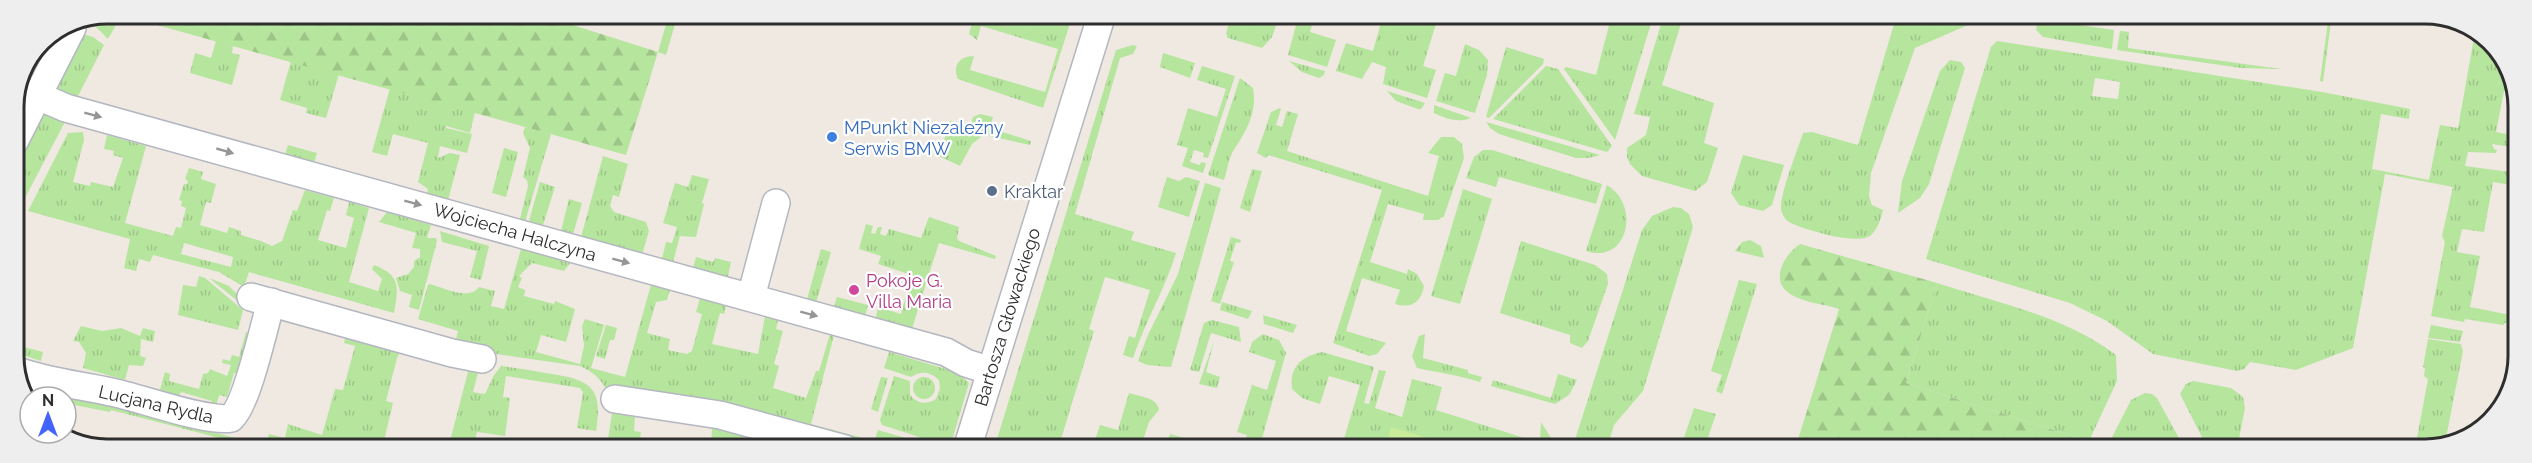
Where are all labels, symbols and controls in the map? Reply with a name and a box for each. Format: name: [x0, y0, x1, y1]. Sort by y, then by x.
one-way arrow: [84, 111, 102, 120]
place label: MPunkt Niezależny Serwis BMW: [844, 117, 1004, 159]
marker: MPunkt Niezależny Serwis BMW: [825, 130, 839, 144]
one-way arrow: [216, 147, 234, 157]
place label: Kraktar: [1004, 181, 1064, 202]
marker: Kraktar: [985, 184, 999, 198]
one-way arrow: [403, 199, 422, 209]
street label: Wojciecha Halczyna: [431, 199, 599, 265]
street label: Bartosza Głowackiego: [970, 225, 1044, 409]
one-way arrow: [612, 257, 630, 266]
place label: Pokoje G. Villa Maria: [866, 270, 952, 312]
marker: Pokoje G. Villa Maria: [847, 283, 861, 297]
one-way arrow: [799, 309, 818, 319]
street label: Lucjana Rydla: [97, 381, 215, 427]
north arrow: [18, 385, 78, 445]
text: N: [42, 391, 54, 410]

